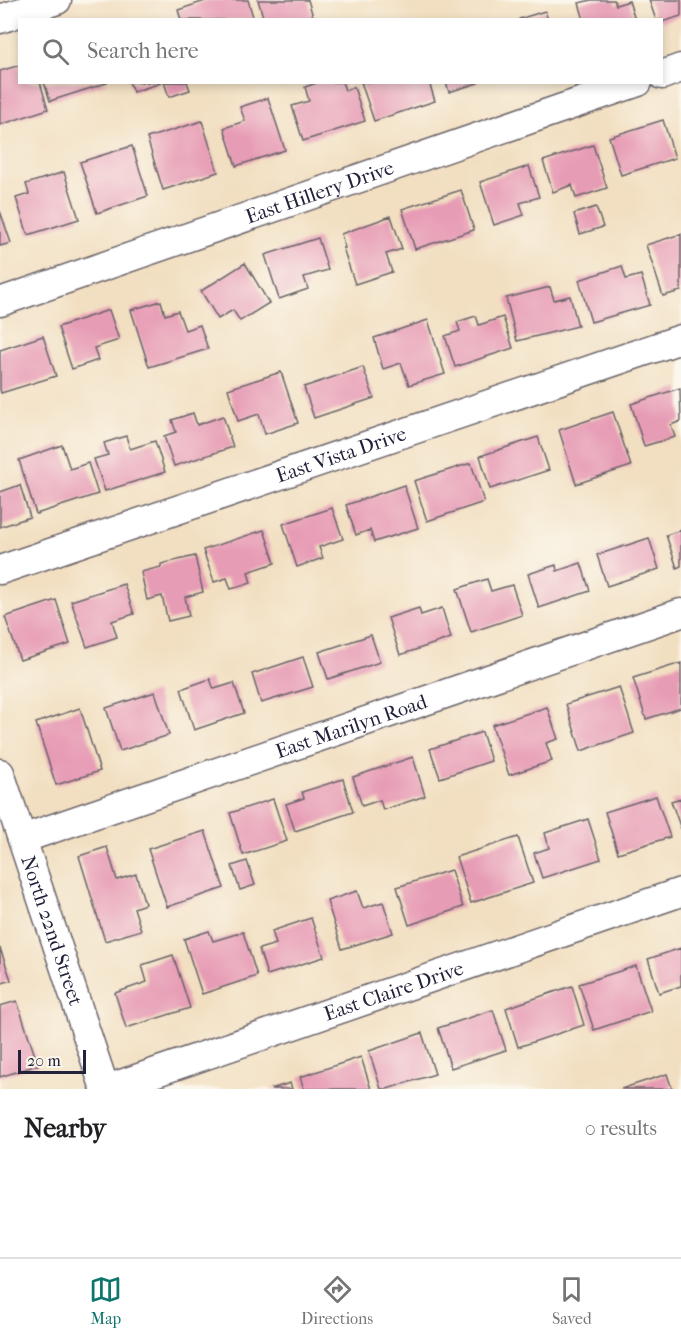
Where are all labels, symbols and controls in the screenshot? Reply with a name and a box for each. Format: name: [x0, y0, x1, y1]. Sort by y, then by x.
search box: [18, 18, 663, 84]
icon: search: [39, 35, 72, 68]
text: Search here: [87, 38, 199, 64]
street label: East Hillery Drive: [243, 156, 397, 228]
street label: East Vista Drive: [273, 422, 409, 488]
street label: East Marilyn Road: [273, 690, 431, 763]
street label: North 22nd Street: [16, 853, 87, 1008]
street label: East Claire Drive: [321, 957, 467, 1026]
scale bar: [18, 1047, 86, 1074]
text: 20 m: [27, 1051, 61, 1070]
text: Nearby: [24, 1113, 106, 1144]
text: 0 results: [585, 1117, 657, 1140]
tab: Map: [89, 1273, 122, 1328]
tab: Directions: [301, 1273, 373, 1328]
tab: Saved: [552, 1273, 592, 1328]

